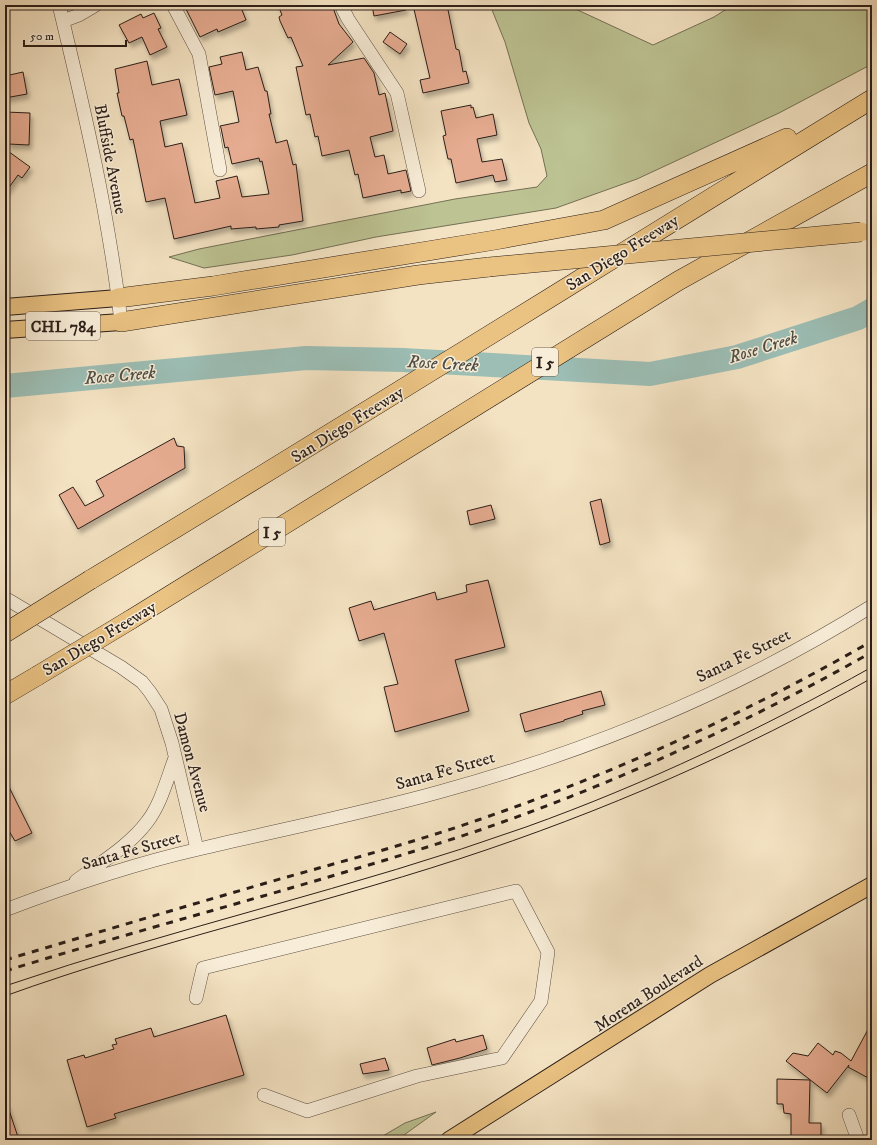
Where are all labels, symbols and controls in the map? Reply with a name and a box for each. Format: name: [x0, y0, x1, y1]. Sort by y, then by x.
scale bar: [24, 22, 126, 48]
text: 50 m: [30, 29, 54, 44]
street label: Bluffside Avenue: [89, 102, 131, 216]
street label: San Diego Freeway: [562, 209, 684, 296]
road number: CHL 784: [26, 312, 100, 340]
water label: Rose Creek: [725, 327, 801, 369]
road number: I 5: [532, 348, 558, 376]
water label: Rose Creek: [406, 351, 480, 377]
water label: Rose Creek: [83, 362, 157, 390]
street label: San Diego Freeway: [287, 381, 409, 468]
road number: I 5: [259, 518, 285, 546]
street label: San Diego Freeway: [39, 596, 161, 682]
street label: Santa Fe Street: [693, 623, 795, 688]
street label: Damon Avenue: [168, 710, 216, 815]
street label: Santa Fe Street: [393, 746, 498, 796]
street label: Santa Fe Street: [79, 826, 184, 876]
street label: Morena Boulevard: [590, 950, 708, 1037]

